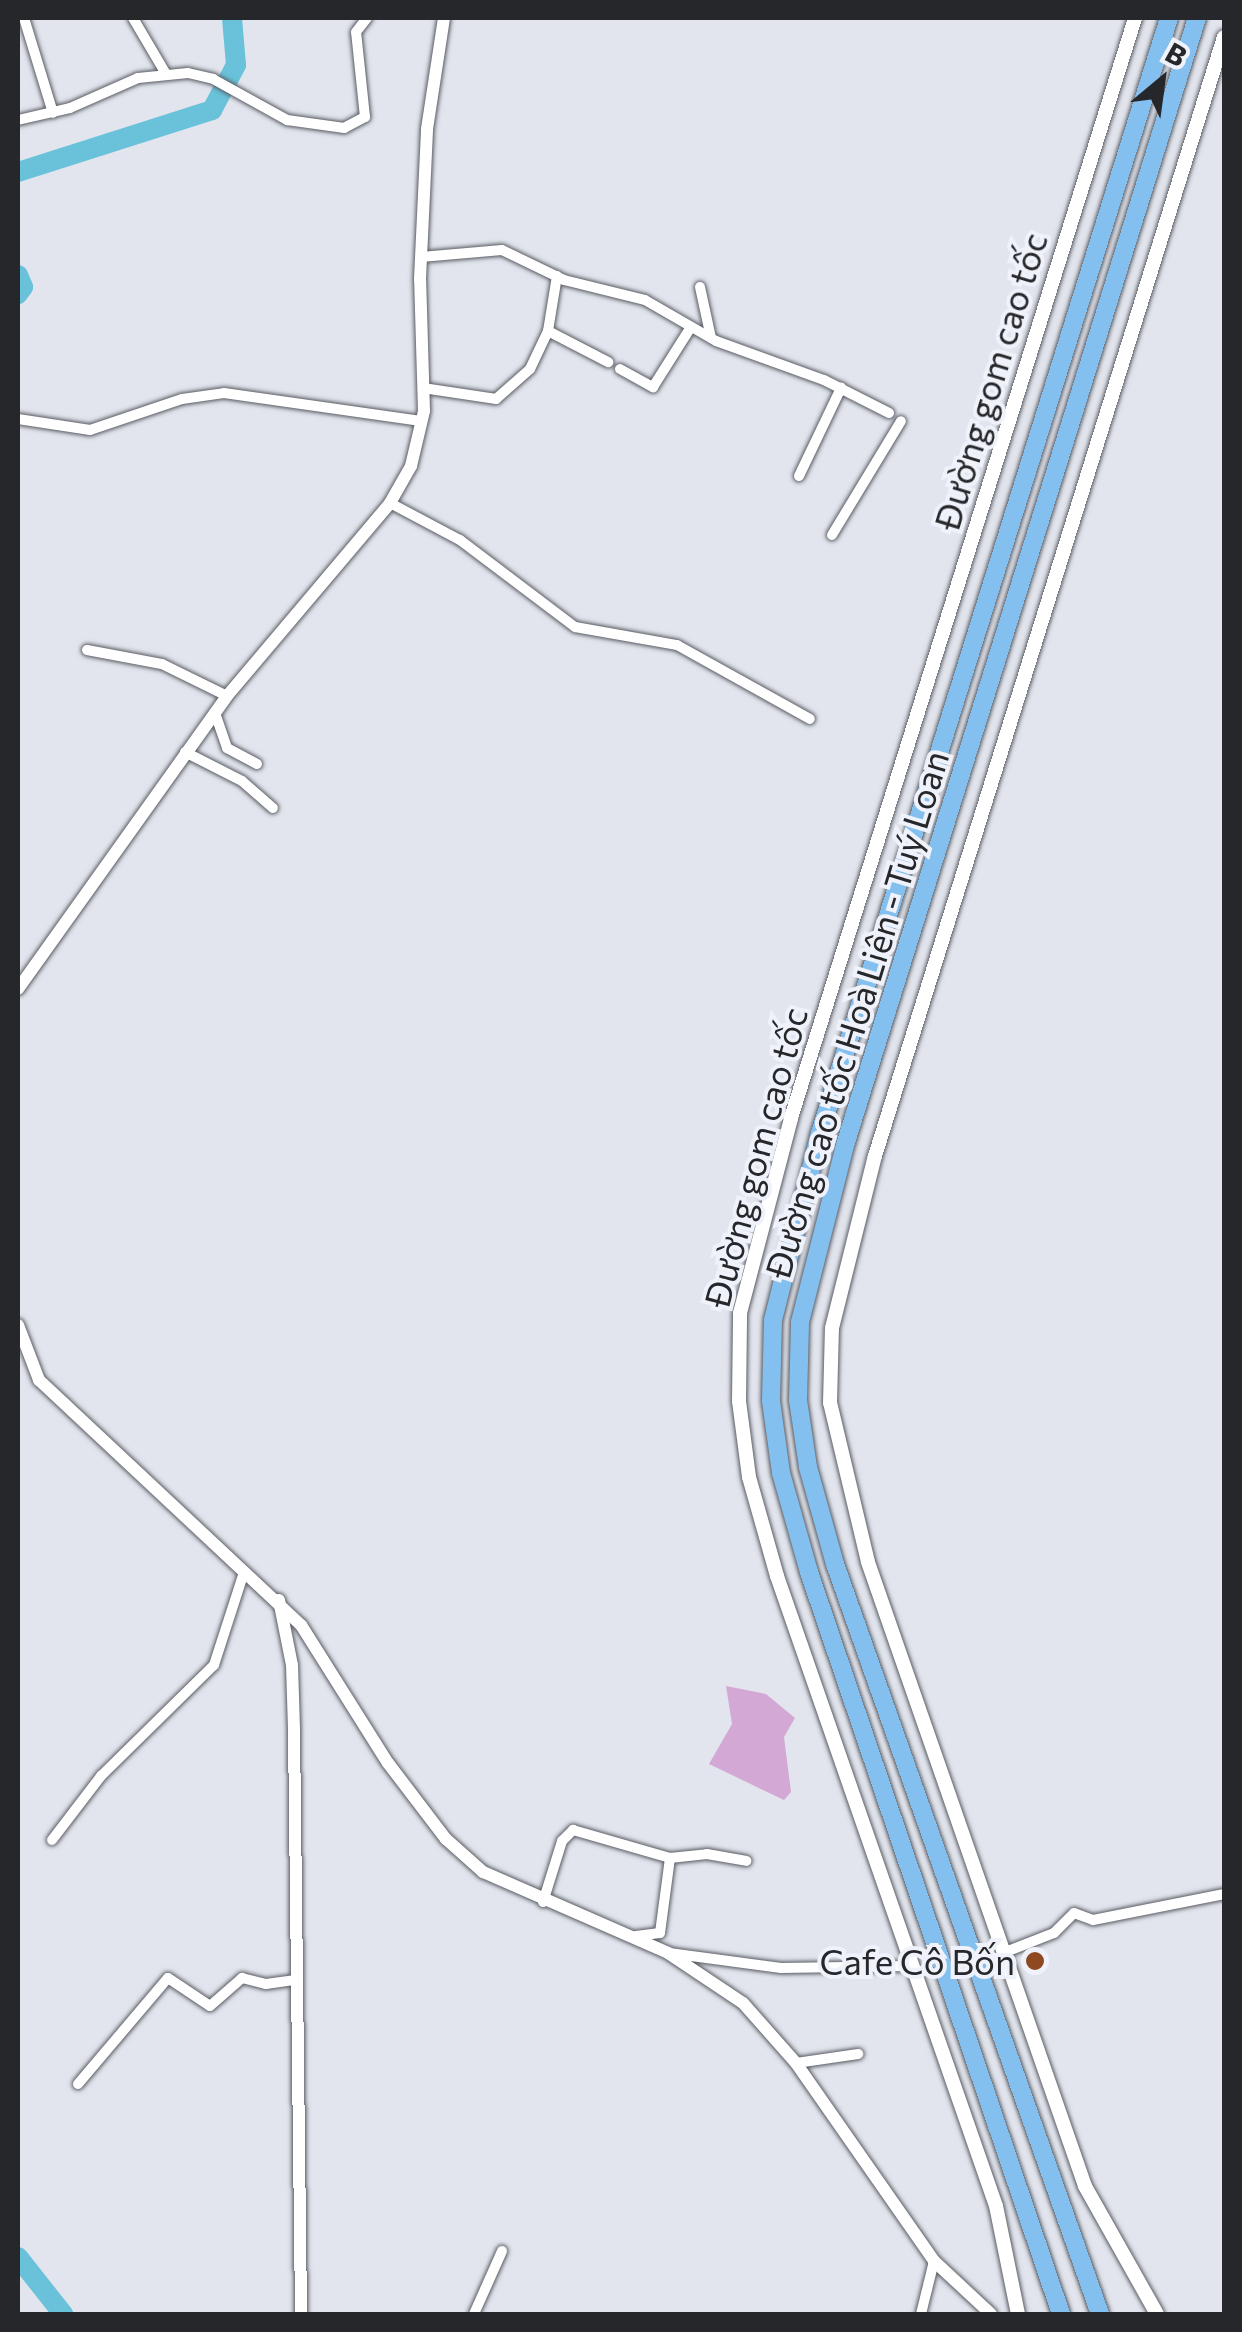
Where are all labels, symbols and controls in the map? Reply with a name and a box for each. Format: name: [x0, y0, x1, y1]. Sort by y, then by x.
north arrow: [1112, 30, 1212, 130]
text: B: [1160, 34, 1193, 73]
street label: Đường gom cao tốc: [925, 228, 1055, 534]
street label: Đường cao tốc Hoà Liên - Tuý Loan: [756, 745, 956, 1283]
street label: Đường gom cao tốc: [695, 1003, 815, 1311]
place label: Cafe Cô Bốn: [819, 1940, 1015, 1982]
marker: Cafe Cô Bốn: [1024, 1950, 1046, 1972]

